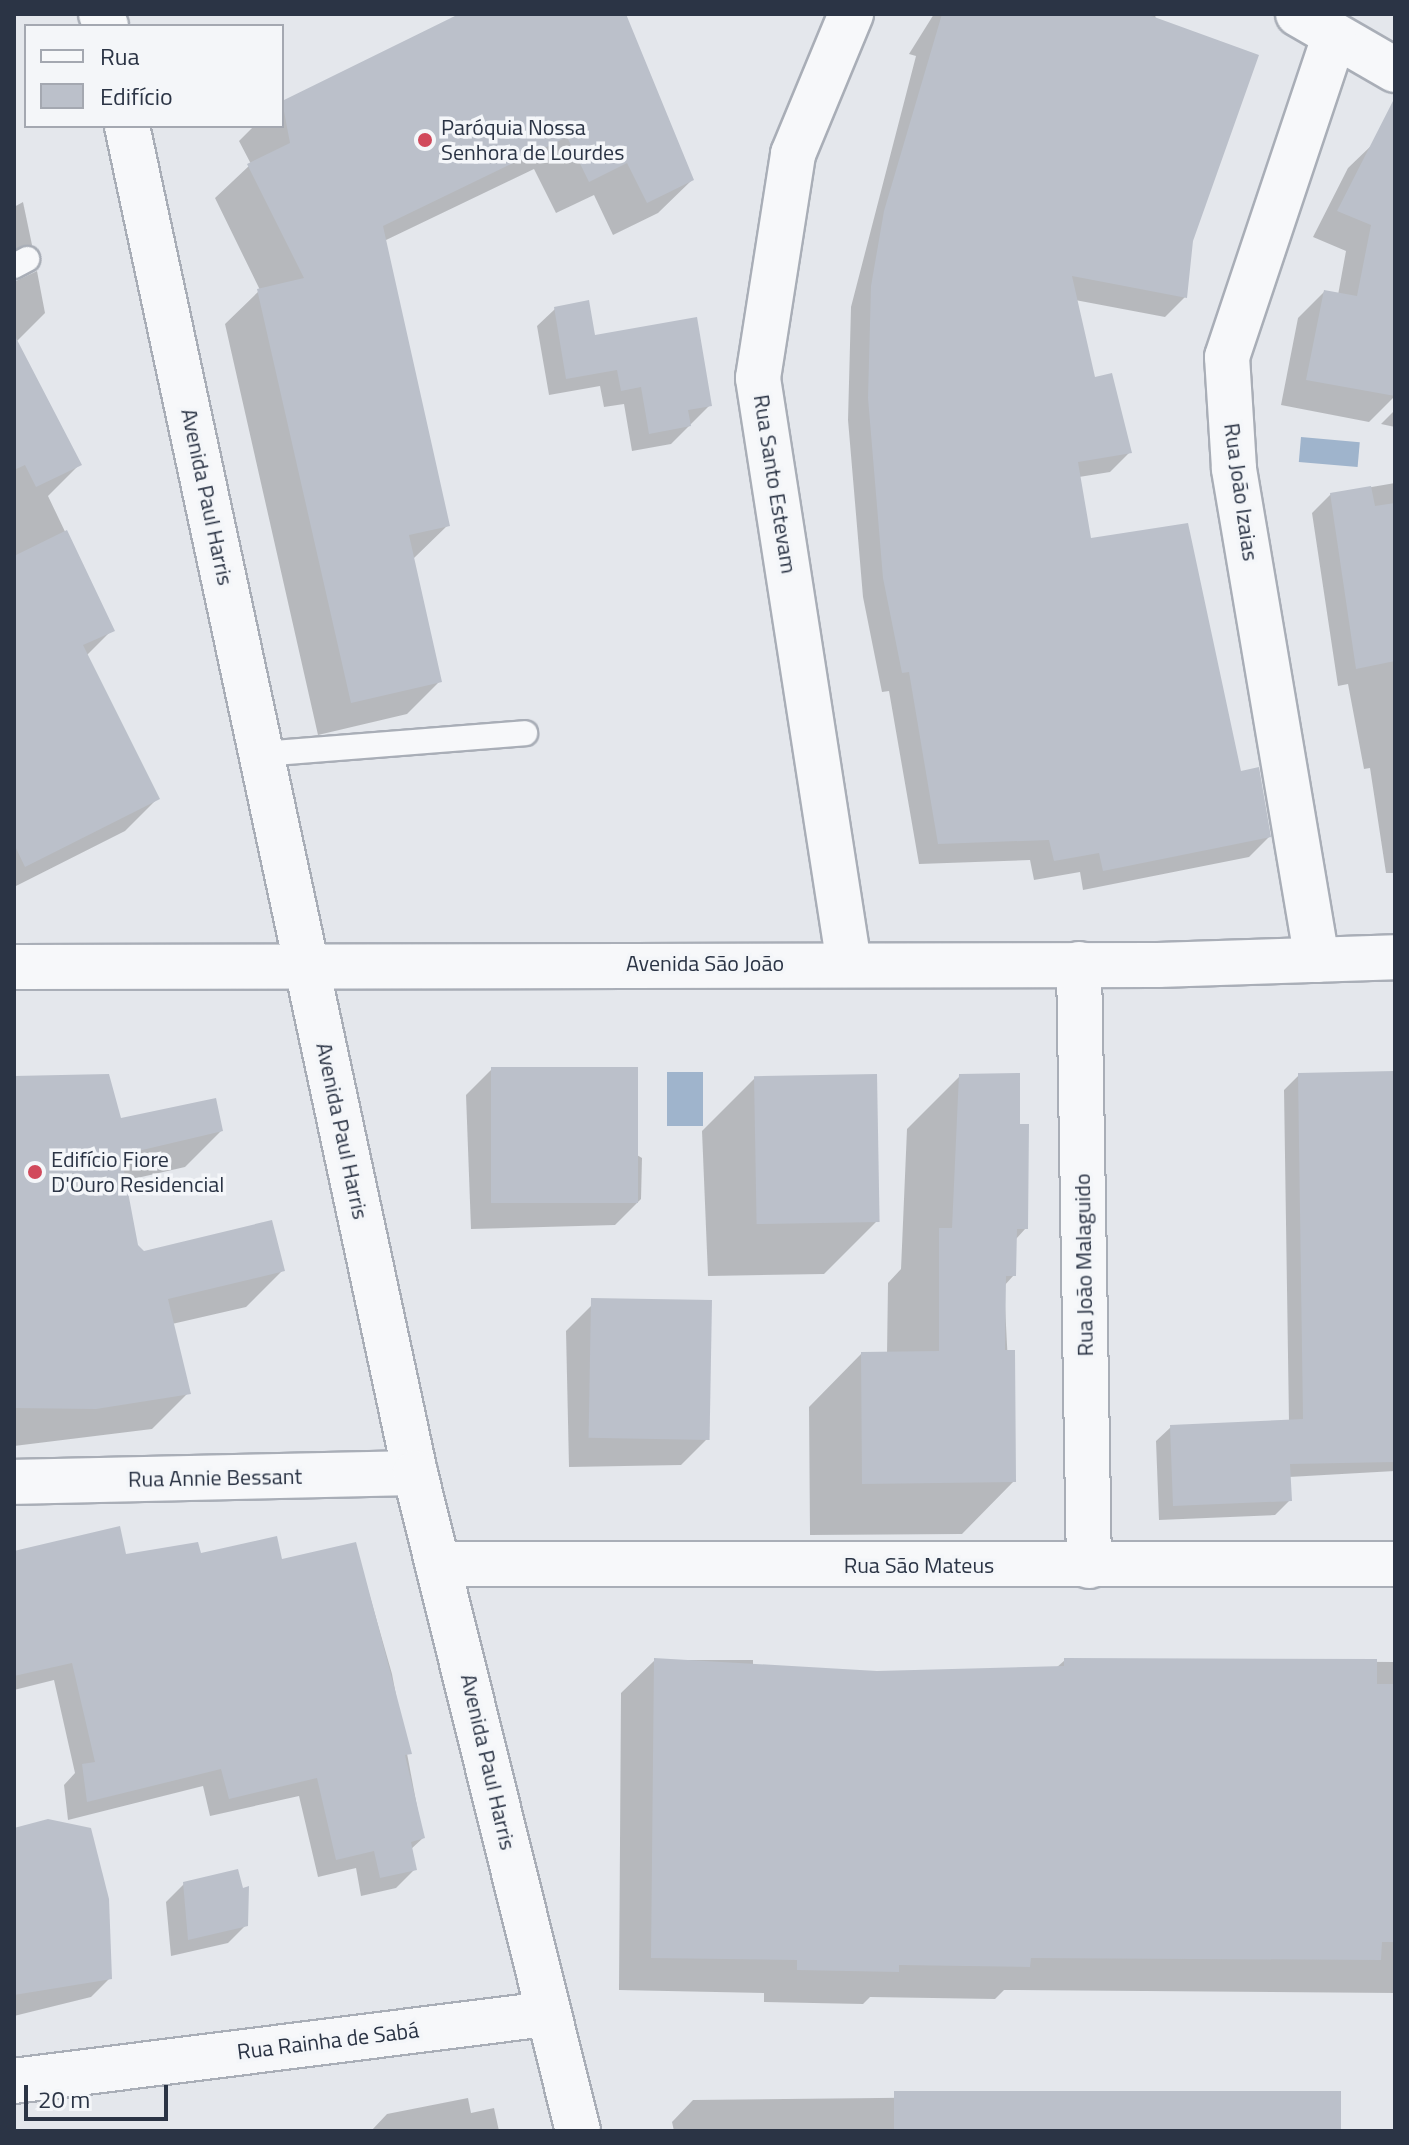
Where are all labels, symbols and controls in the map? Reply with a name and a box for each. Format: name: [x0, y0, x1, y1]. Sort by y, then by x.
legend: [24, 24, 284, 128]
text: Rua: [100, 38, 139, 74]
text: Edifício: [100, 78, 173, 114]
place label: Paróquia Nossa Senhora de Lourdes: [441, 114, 624, 166]
marker: Paróquia Nossa Senhora de Lourdes: [416, 131, 434, 149]
street label: Rua Santo Estevam: [748, 393, 802, 575]
street label: Avenida Paul Harris: [175, 406, 239, 588]
street label: Rua João Izaias: [1218, 421, 1264, 563]
street label: Avenida São João: [626, 951, 784, 977]
street label: Avenida Paul Harris: [310, 1040, 374, 1222]
place label: Edifício Fiore D'Ouro Residencial: [51, 1146, 224, 1198]
marker: Edifício Fiore D'Ouro Residencial: [26, 1163, 44, 1181]
street label: Rua João Malaguido: [1069, 1173, 1099, 1357]
street label: Rua Annie Bessant: [128, 1463, 302, 1493]
street label: Rua São Mateus: [844, 1553, 994, 1579]
street label: Avenida Paul Harris: [455, 1671, 521, 1853]
street label: Rua Rainha de Sabá: [236, 2017, 420, 2065]
scale bar: [28, 2069, 172, 2119]
text: 20 m: [38, 2081, 90, 2117]

